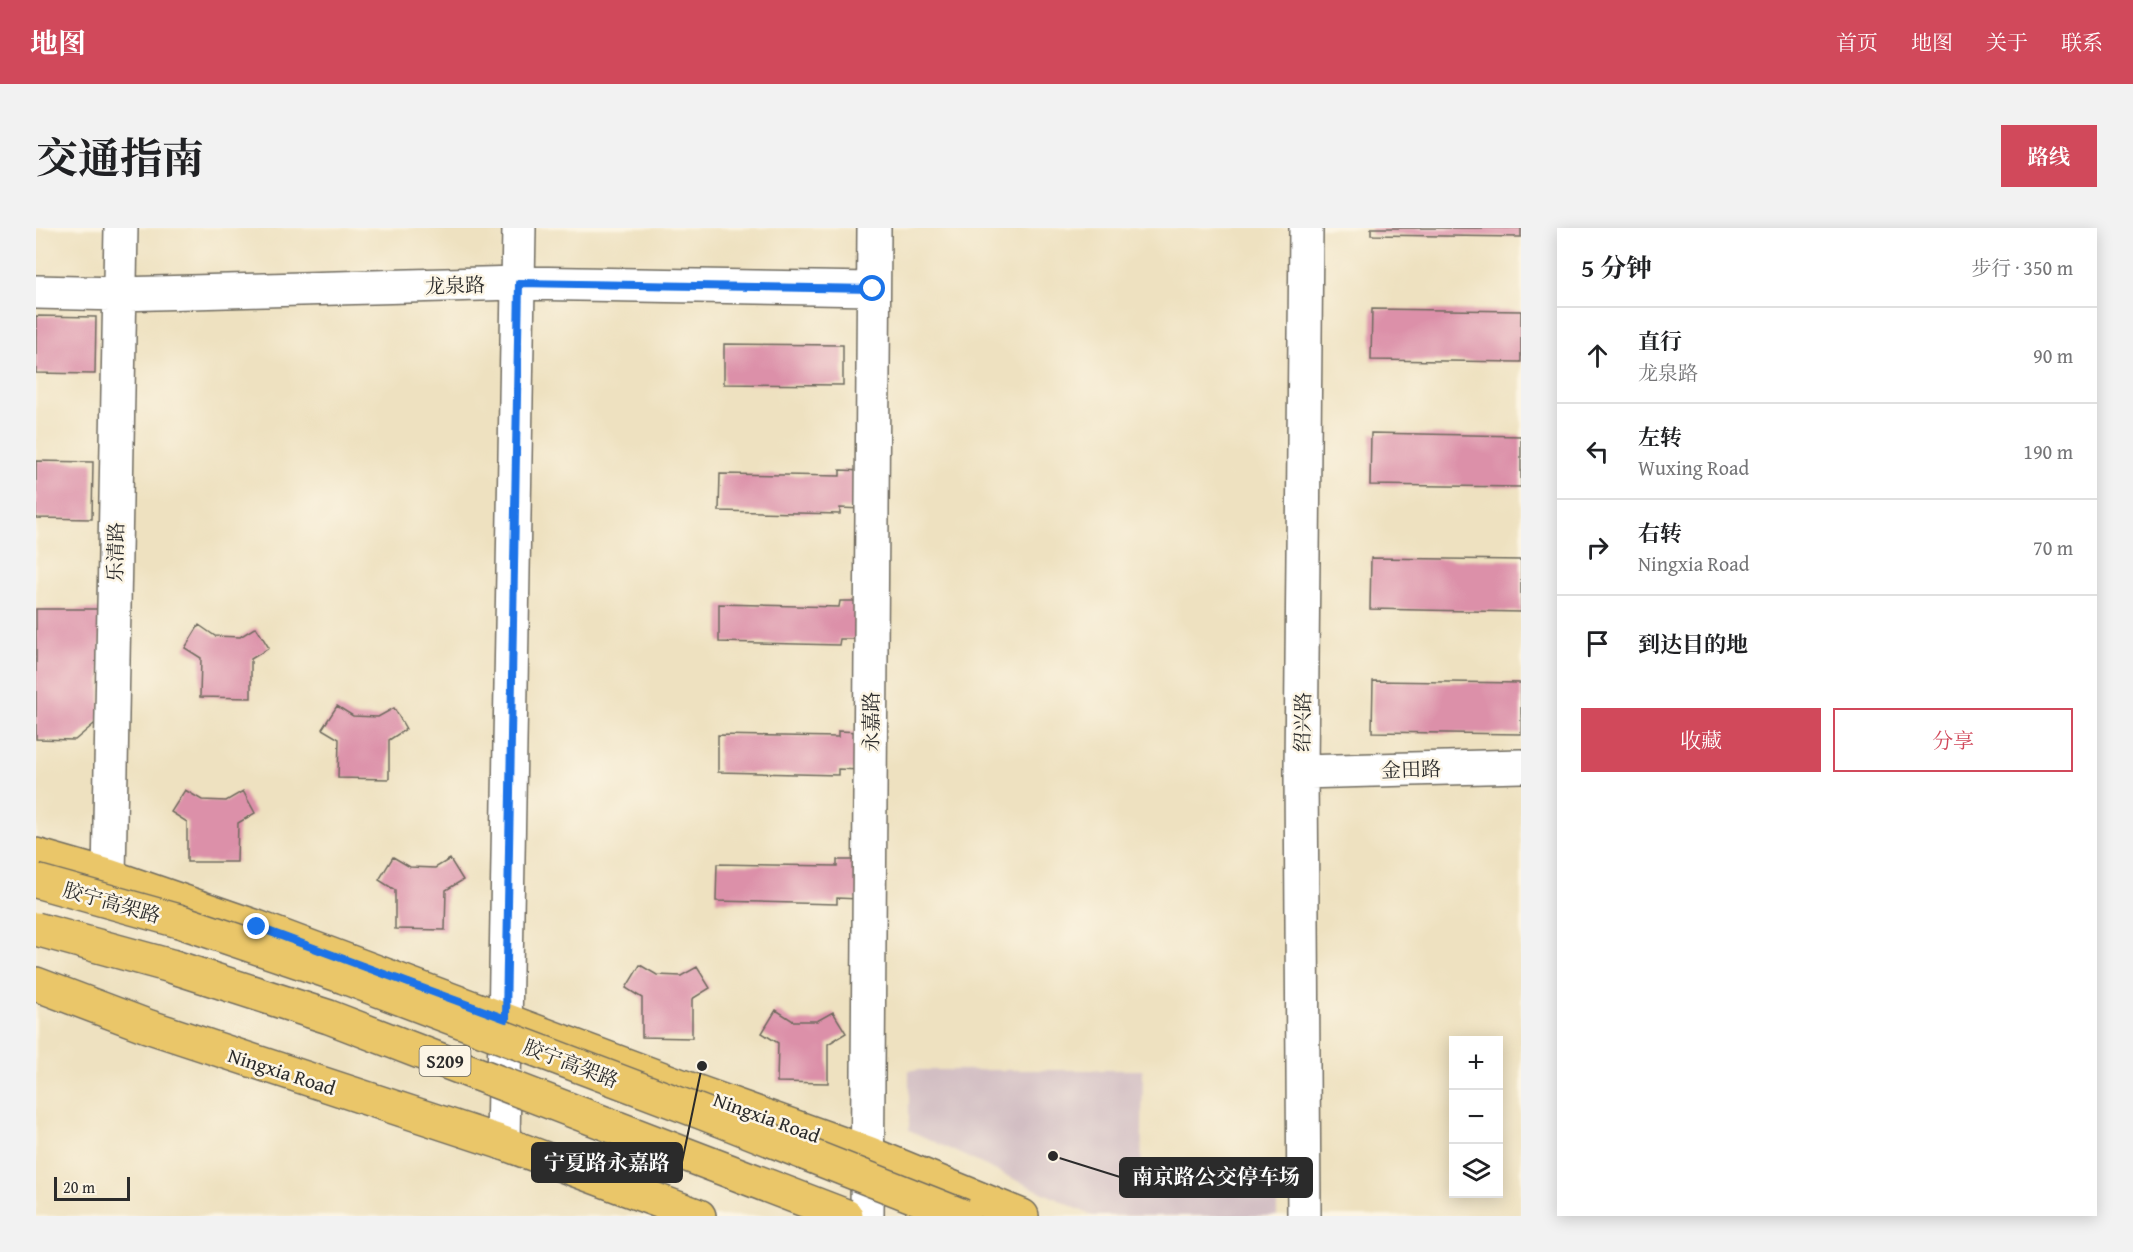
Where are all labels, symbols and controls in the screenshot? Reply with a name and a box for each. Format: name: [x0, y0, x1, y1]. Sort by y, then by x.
text: 地图: [30, 22, 86, 63]
text: 首页: [1836, 27, 1878, 58]
text: 地图: [1911, 27, 1953, 58]
text: 关于: [1986, 27, 2028, 58]
text: 联系: [2061, 27, 2103, 58]
button: 路线: [2001, 125, 2097, 187]
text: 交通指南: [36, 127, 204, 188]
text: 5 分钟: [1581, 248, 1652, 287]
text: 步行 · 350 m: [1971, 253, 2073, 282]
street label: 龙泉路: [425, 269, 485, 301]
route start: [859, 275, 885, 301]
text: 直行: [1638, 325, 1682, 357]
icon: ahead: [1581, 339, 1614, 372]
text: 90 m: [2033, 341, 2073, 370]
text: 龙泉路: [1638, 358, 1698, 387]
text: 左转: [1638, 421, 1682, 453]
icon: left: [1581, 435, 1614, 468]
text: 190 m: [2023, 437, 2073, 466]
text: Wuxing Road: [1638, 453, 1749, 482]
text: 右转: [1638, 517, 1682, 549]
street label: 乐清路: [100, 522, 130, 582]
icon: right: [1581, 531, 1614, 564]
text: 70 m: [2033, 533, 2073, 562]
text: Ningxia Road: [1638, 549, 1749, 578]
icon: arrive: [1581, 627, 1614, 660]
text: 到达目的地: [1638, 628, 1748, 660]
street label: 永嘉路: [856, 692, 885, 752]
street label: 绍兴路: [1287, 692, 1317, 752]
button: 收藏: [1581, 708, 1821, 772]
button: 分享: [1833, 708, 2073, 772]
street label: 金田路: [1381, 753, 1441, 785]
street label: 胶宁高架路: [60, 874, 164, 930]
route end: [243, 913, 269, 939]
street label: 胶宁高架路: [519, 1032, 623, 1094]
map controls: [1449, 1036, 1503, 1198]
button: +: [1449, 1036, 1503, 1090]
street label: Ningxia Road: [225, 1040, 340, 1102]
road number: S209: [420, 1046, 470, 1076]
street label: Ningxia Road: [710, 1084, 825, 1150]
button: −: [1449, 1090, 1503, 1144]
callout: 宁夏路永嘉路: [532, 1143, 682, 1182]
button: layers: [1449, 1144, 1503, 1198]
text: 宁夏路永嘉路: [544, 1147, 670, 1178]
callout: 南京路公交停车场: [1120, 1158, 1312, 1197]
text: 南京路公交停车场: [1132, 1161, 1300, 1192]
scale bar: [54, 1174, 130, 1202]
text: 20 m: [63, 1175, 95, 1199]

